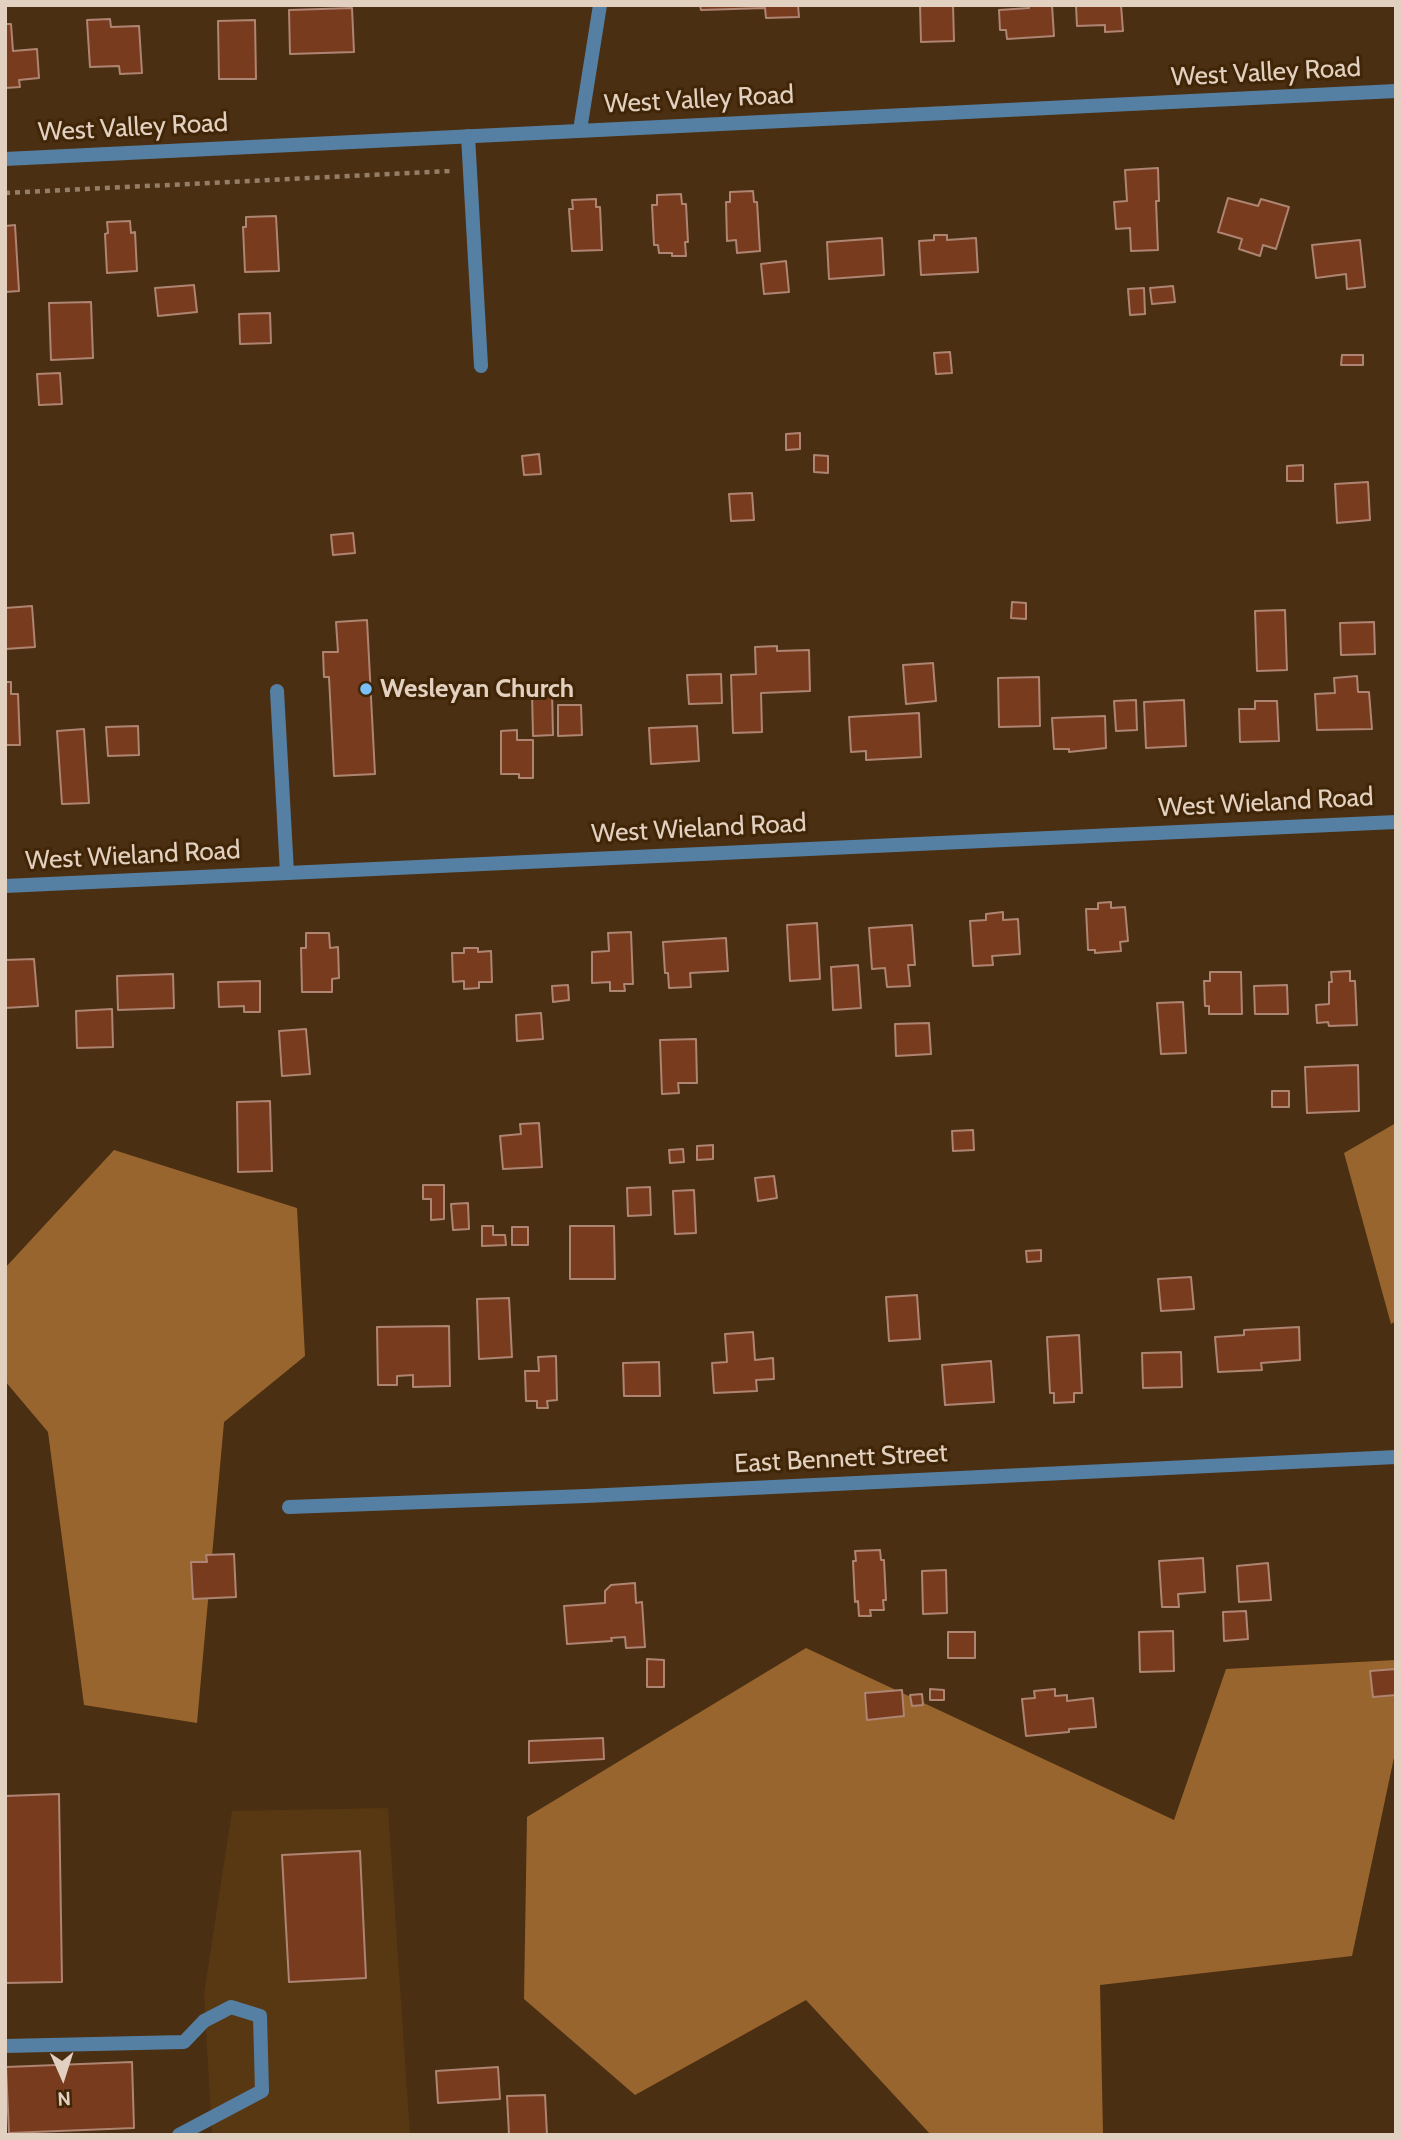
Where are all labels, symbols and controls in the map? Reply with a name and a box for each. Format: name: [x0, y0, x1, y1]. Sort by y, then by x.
street label: West Valley Road: [1170, 52, 1362, 94]
street label: West Valley Road: [603, 79, 795, 121]
street label: West Valley Road: [37, 107, 229, 149]
place label: Wesleyan Church: [380, 673, 574, 705]
marker: Wesleyan Church: [358, 681, 374, 697]
street label: West Wieland Road: [1158, 782, 1374, 824]
street label: West Wieland Road: [591, 808, 807, 850]
street label: West Wieland Road: [25, 835, 241, 877]
street label: East Bennett Street: [733, 1438, 949, 1480]
north arrow: [28, 2042, 98, 2112]
text: N: [57, 2087, 71, 2110]

